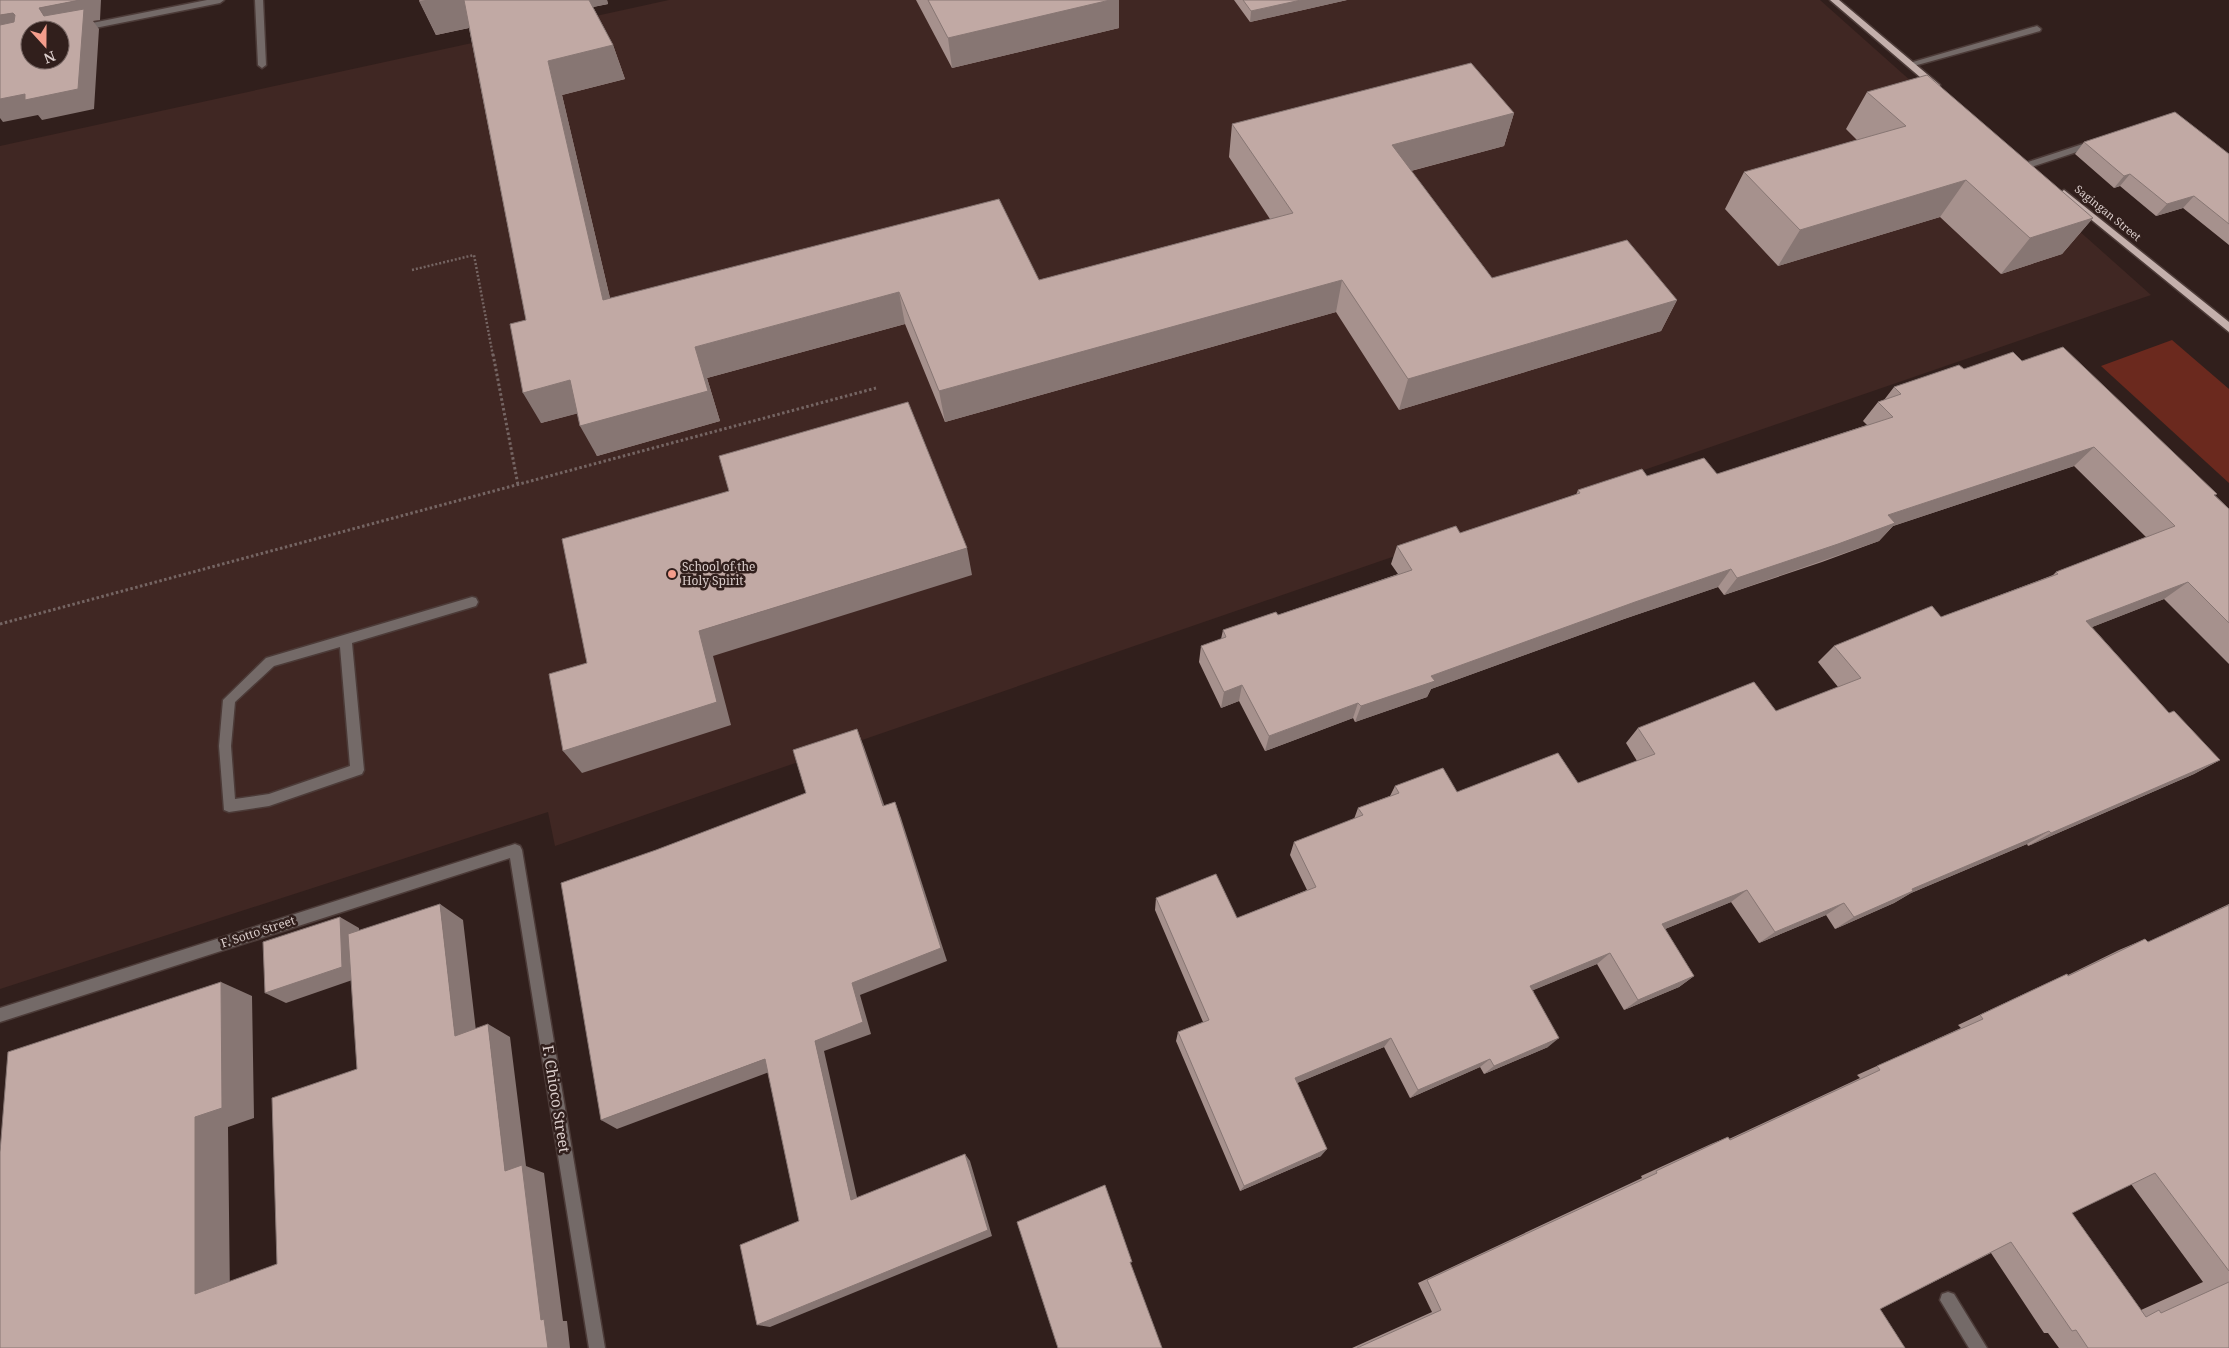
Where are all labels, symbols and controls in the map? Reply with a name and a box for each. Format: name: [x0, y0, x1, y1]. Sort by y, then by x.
north arrow: [20, 20, 70, 70]
text: N: [41, 47, 58, 68]
street label: Sagingan Street: [2072, 181, 2145, 244]
place label: School of the Holy Spirit: [682, 558, 755, 589]
marker: School of the Holy Spirit: [666, 568, 678, 580]
street label: F. Sotto Street: [219, 912, 297, 952]
street label: F. Chioco Street: [539, 1044, 575, 1154]

